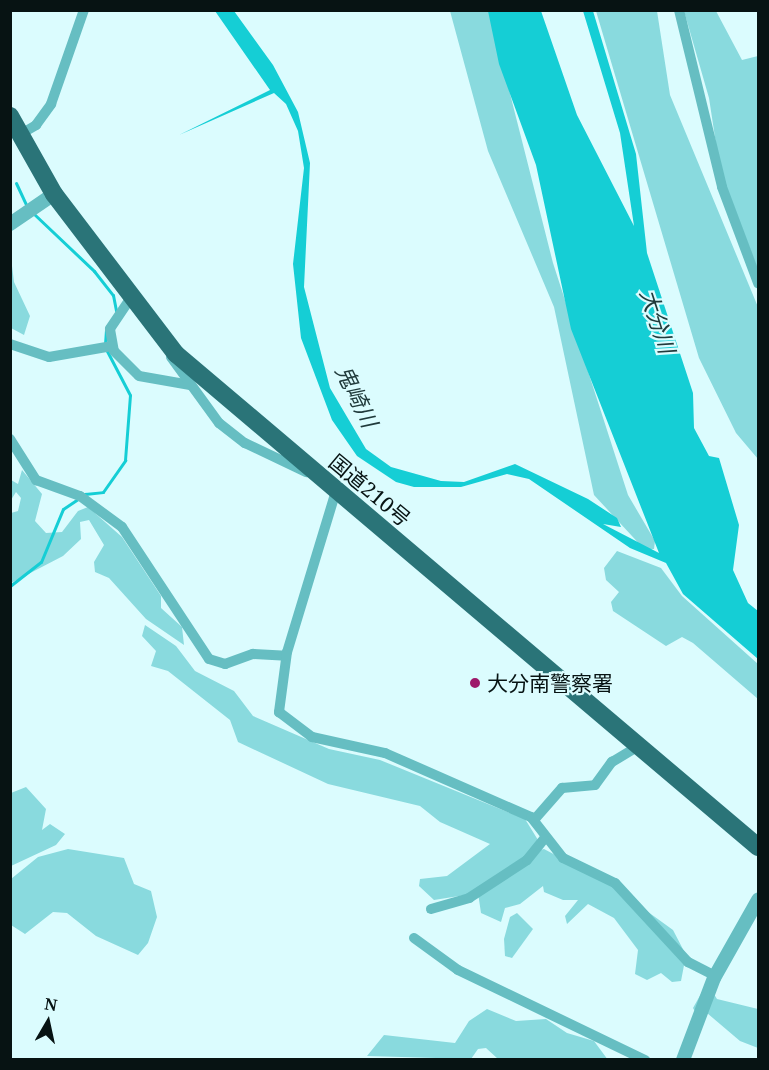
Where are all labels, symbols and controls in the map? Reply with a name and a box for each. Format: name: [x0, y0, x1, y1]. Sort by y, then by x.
water label: 大分川: [635, 286, 681, 356]
water label: 鬼崎川: [331, 361, 383, 431]
street label: 国道210号: [324, 449, 416, 531]
place label: 大分南警察署: [487, 670, 613, 696]
marker: 大分南警察署: [468, 676, 482, 690]
north arrow: [18, 992, 78, 1052]
text: N: [43, 992, 59, 1016]

